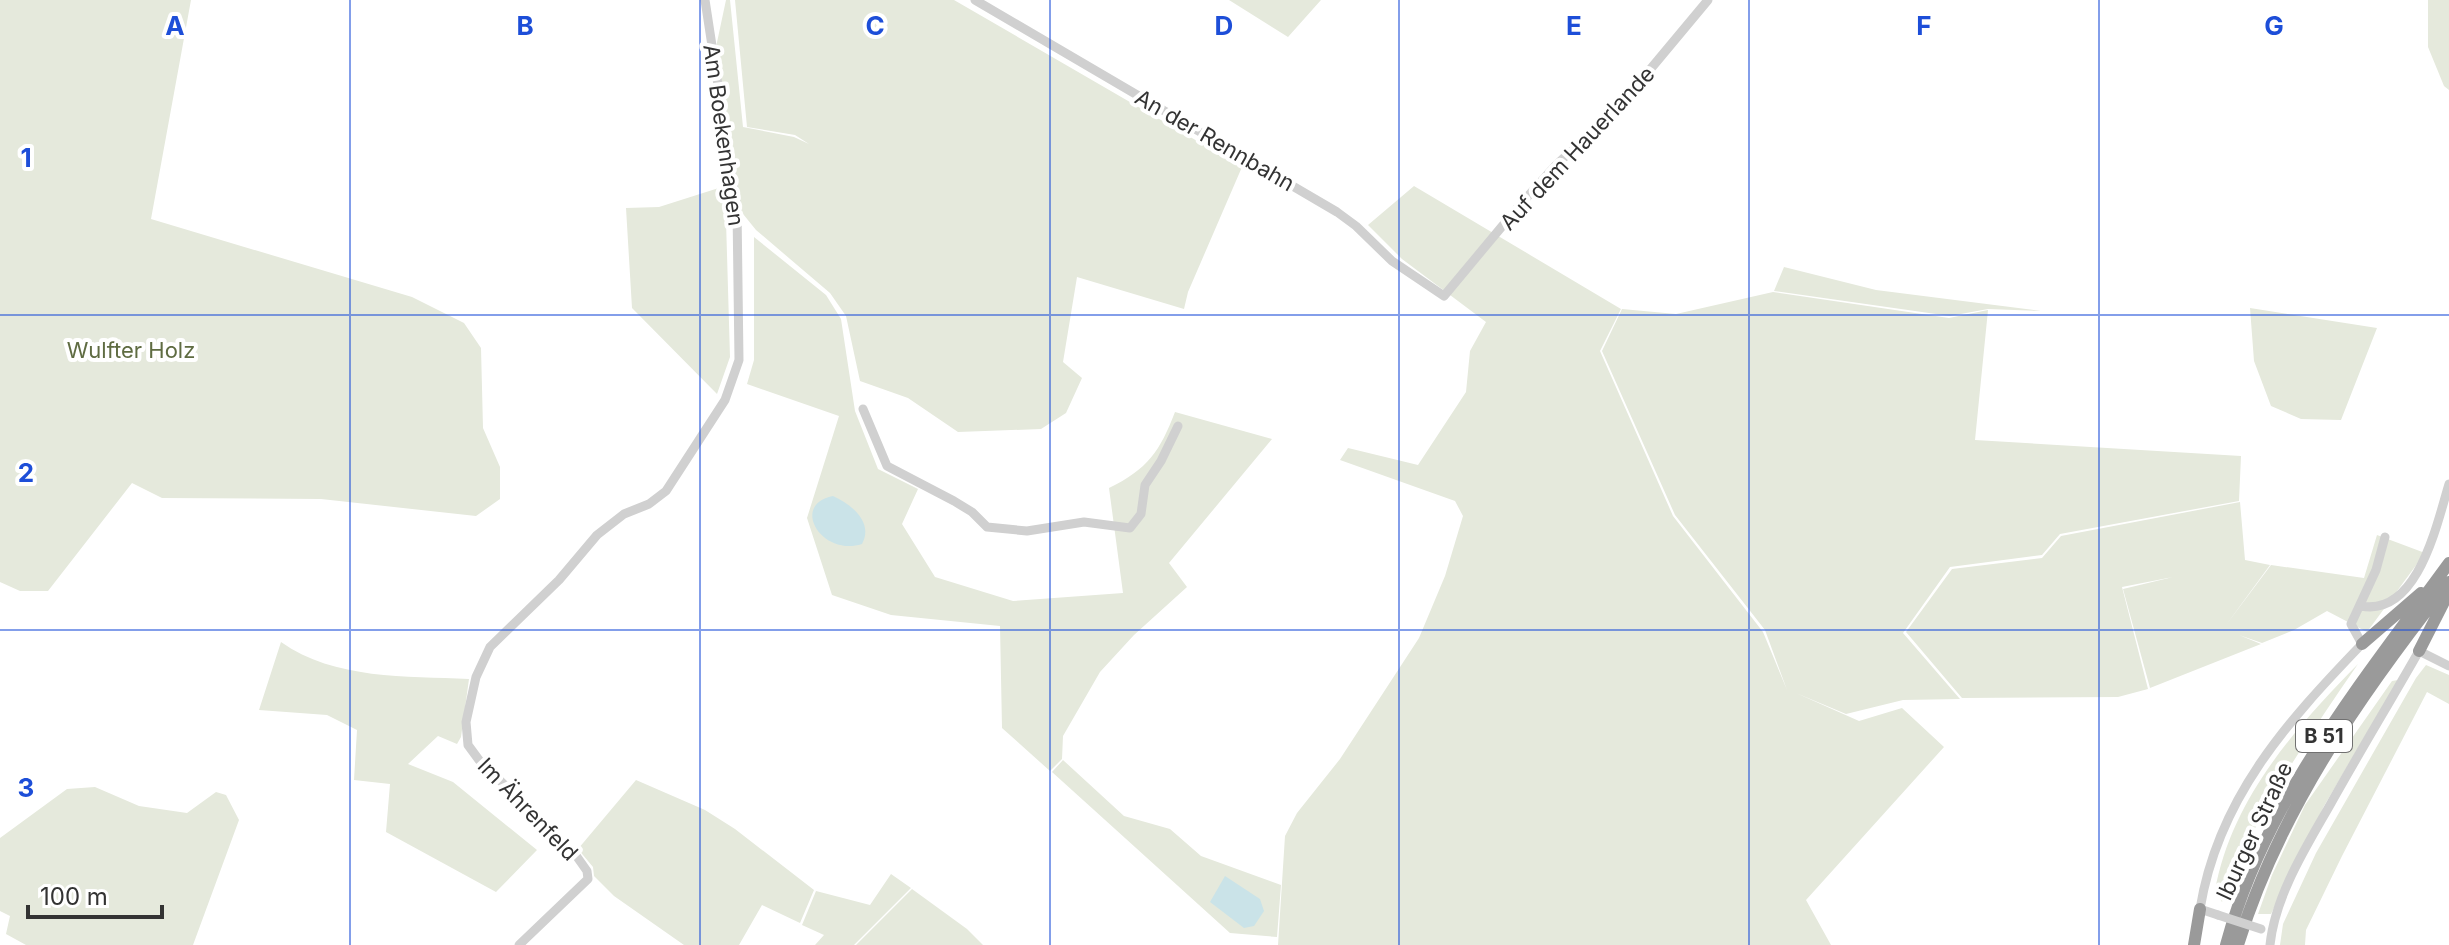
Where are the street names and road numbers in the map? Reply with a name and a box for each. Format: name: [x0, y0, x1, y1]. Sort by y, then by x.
street label: Am Boekenhagen: [698, 43, 750, 227]
street label: Auf dem Hauerlande: [1494, 61, 1660, 235]
street label: An der Rennbahn: [1131, 84, 1299, 196]
road number: B 51: [2296, 720, 2352, 752]
street label: Im Ährenfeld: [473, 752, 583, 866]
street label: Iburger Straße: [2211, 758, 2297, 904]

